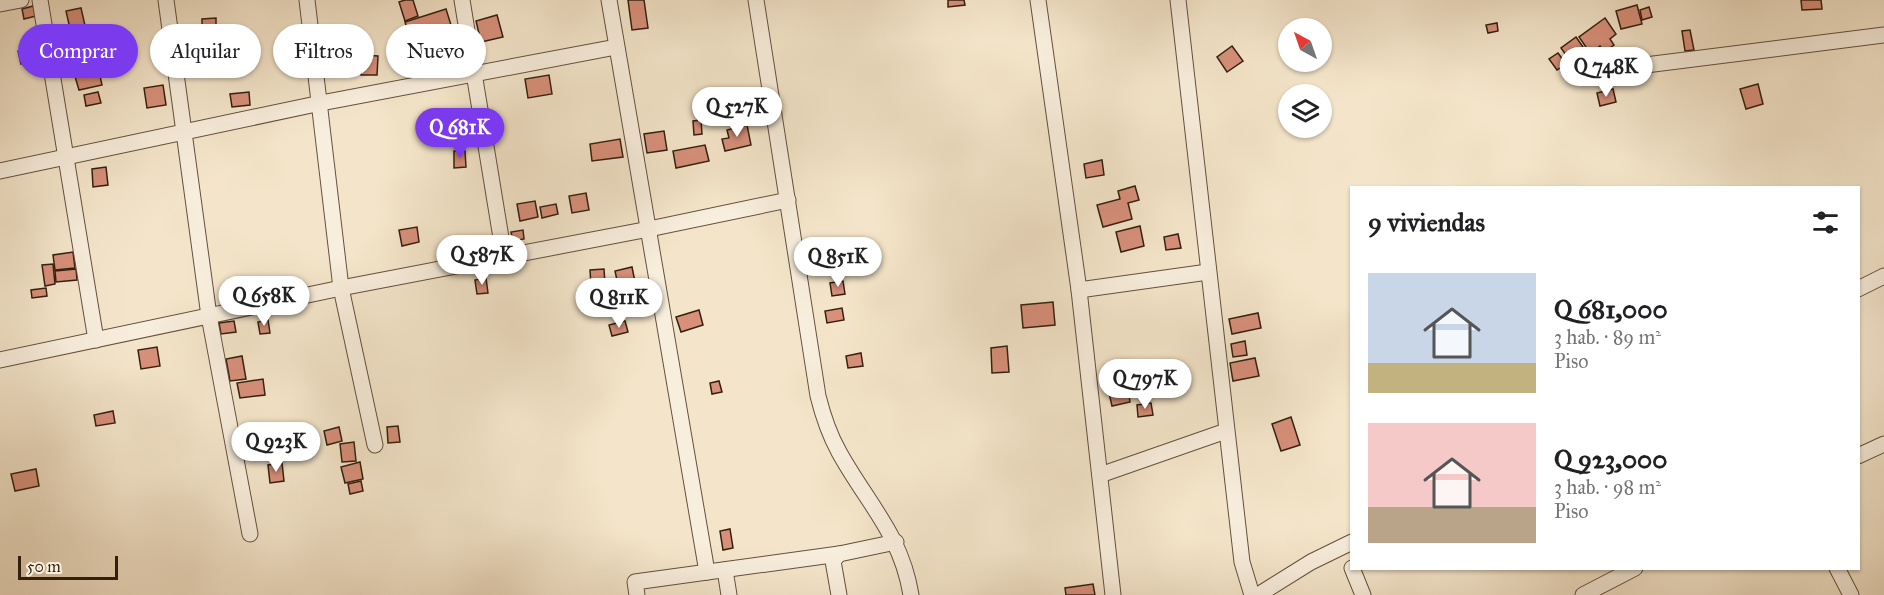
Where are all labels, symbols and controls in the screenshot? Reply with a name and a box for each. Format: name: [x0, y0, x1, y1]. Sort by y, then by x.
north arrow: [1278, 18, 1332, 72]
map controls: [1278, 18, 1332, 138]
chip: Comprar: [18, 24, 138, 78]
chip: Alquilar: [150, 24, 261, 78]
chip: Filtros: [273, 24, 374, 78]
chip: Nuevo: [386, 24, 486, 78]
pin: Q 748K: [1557, 47, 1655, 98]
text: Q 748K: [1574, 54, 1638, 78]
button: layers: [1278, 84, 1332, 138]
pin: Q 527K: [688, 87, 786, 138]
text: Q 527K: [706, 94, 768, 118]
pin: Q 681K: [411, 108, 509, 159]
text: Q 681K: [429, 115, 491, 139]
text: 9 viviendas: [1368, 206, 1485, 238]
icon: filters: [1809, 206, 1842, 239]
pin: Q 587K: [433, 235, 531, 286]
pin: Q 851K: [789, 237, 887, 288]
text: Q 587K: [450, 242, 514, 266]
text: Q 851K: [808, 244, 868, 268]
pin: Q 658K: [215, 276, 313, 327]
pin: Q 811K: [570, 278, 668, 329]
text: Q 658K: [233, 283, 295, 307]
text: Q 811K: [589, 285, 649, 309]
text: Q 681,000: [1554, 293, 1668, 325]
icon: home: [1416, 297, 1488, 369]
text: 3 hab. · 89 m²: [1554, 325, 1661, 349]
text: Piso: [1554, 349, 1588, 373]
pin: Q 797K: [1096, 359, 1194, 410]
text: Q 797K: [1113, 366, 1177, 390]
pin: Q 923K: [227, 422, 325, 473]
text: Q 923K: [245, 429, 307, 453]
text: Q 923,000: [1554, 443, 1667, 475]
icon: home: [1416, 447, 1488, 519]
text: 3 hab. · 98 m²: [1554, 475, 1661, 499]
text: Piso: [1554, 499, 1588, 523]
scale bar: [18, 553, 118, 580]
text: 50 m: [27, 557, 61, 576]

